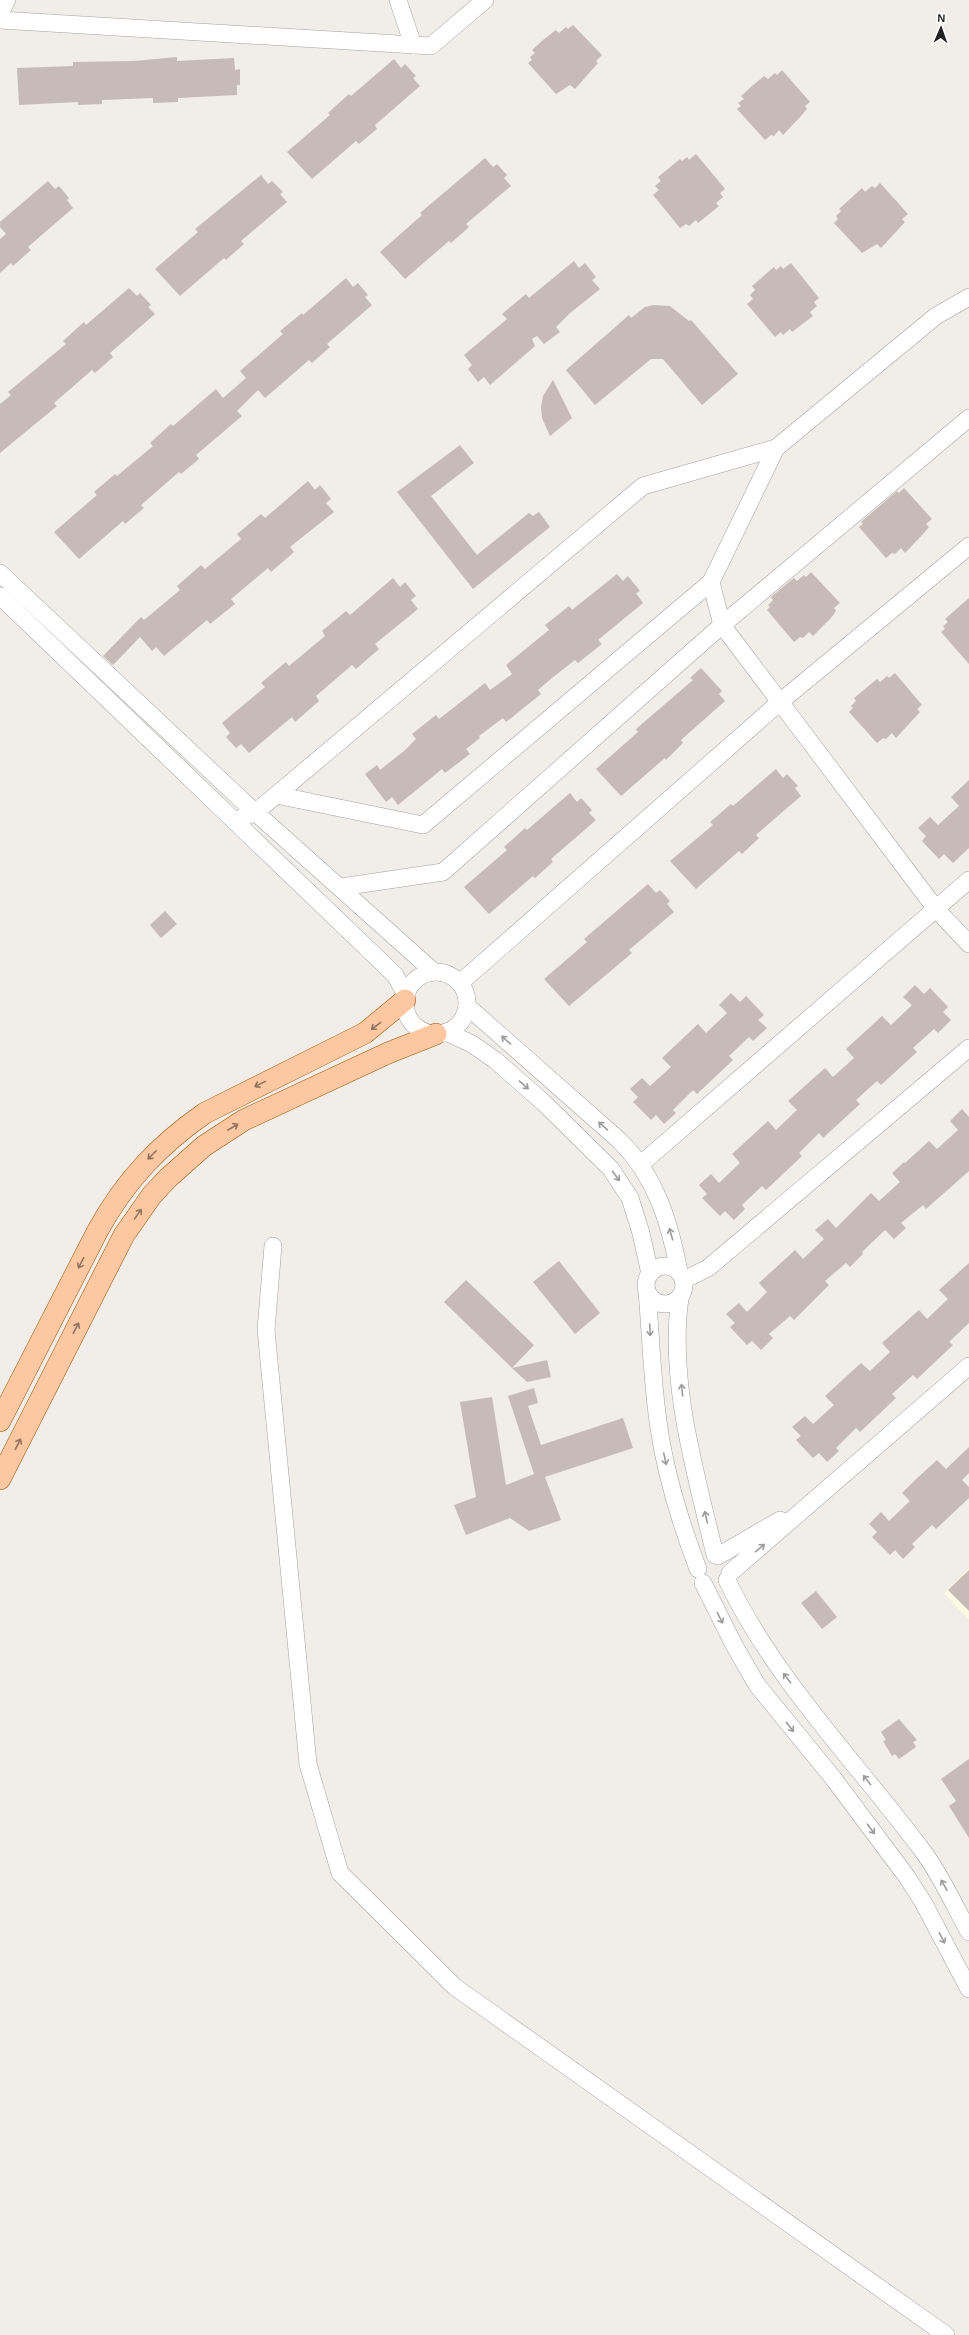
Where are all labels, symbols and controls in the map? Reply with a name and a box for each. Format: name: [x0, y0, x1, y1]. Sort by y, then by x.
north arrow: [921, 8, 961, 48]
text: N: [937, 12, 946, 24]
one-way arrow: [371, 1022, 382, 1030]
one-way arrow: [501, 1036, 511, 1045]
one-way arrow: [519, 1080, 529, 1089]
one-way arrow: [254, 1081, 266, 1088]
one-way arrow: [227, 1122, 239, 1130]
one-way arrow: [598, 1122, 608, 1131]
one-way arrow: [147, 1150, 157, 1160]
one-way arrow: [612, 1170, 621, 1181]
one-way arrow: [134, 1209, 142, 1220]
one-way arrow: [667, 1228, 674, 1241]
one-way arrow: [77, 1257, 84, 1269]
one-way arrow: [73, 1323, 81, 1335]
one-way arrow: [646, 1323, 653, 1336]
one-way arrow: [678, 1384, 685, 1397]
one-way arrow: [14, 1439, 22, 1451]
one-way arrow: [662, 1452, 670, 1465]
one-way arrow: [702, 1511, 710, 1524]
one-way arrow: [754, 1543, 765, 1552]
one-way arrow: [717, 1612, 724, 1624]
one-way arrow: [783, 1673, 791, 1684]
one-way arrow: [786, 1721, 795, 1732]
one-way arrow: [863, 1775, 872, 1786]
one-way arrow: [867, 1823, 875, 1834]
one-way arrow: [939, 1879, 947, 1891]
one-way arrow: [938, 1931, 946, 1943]

